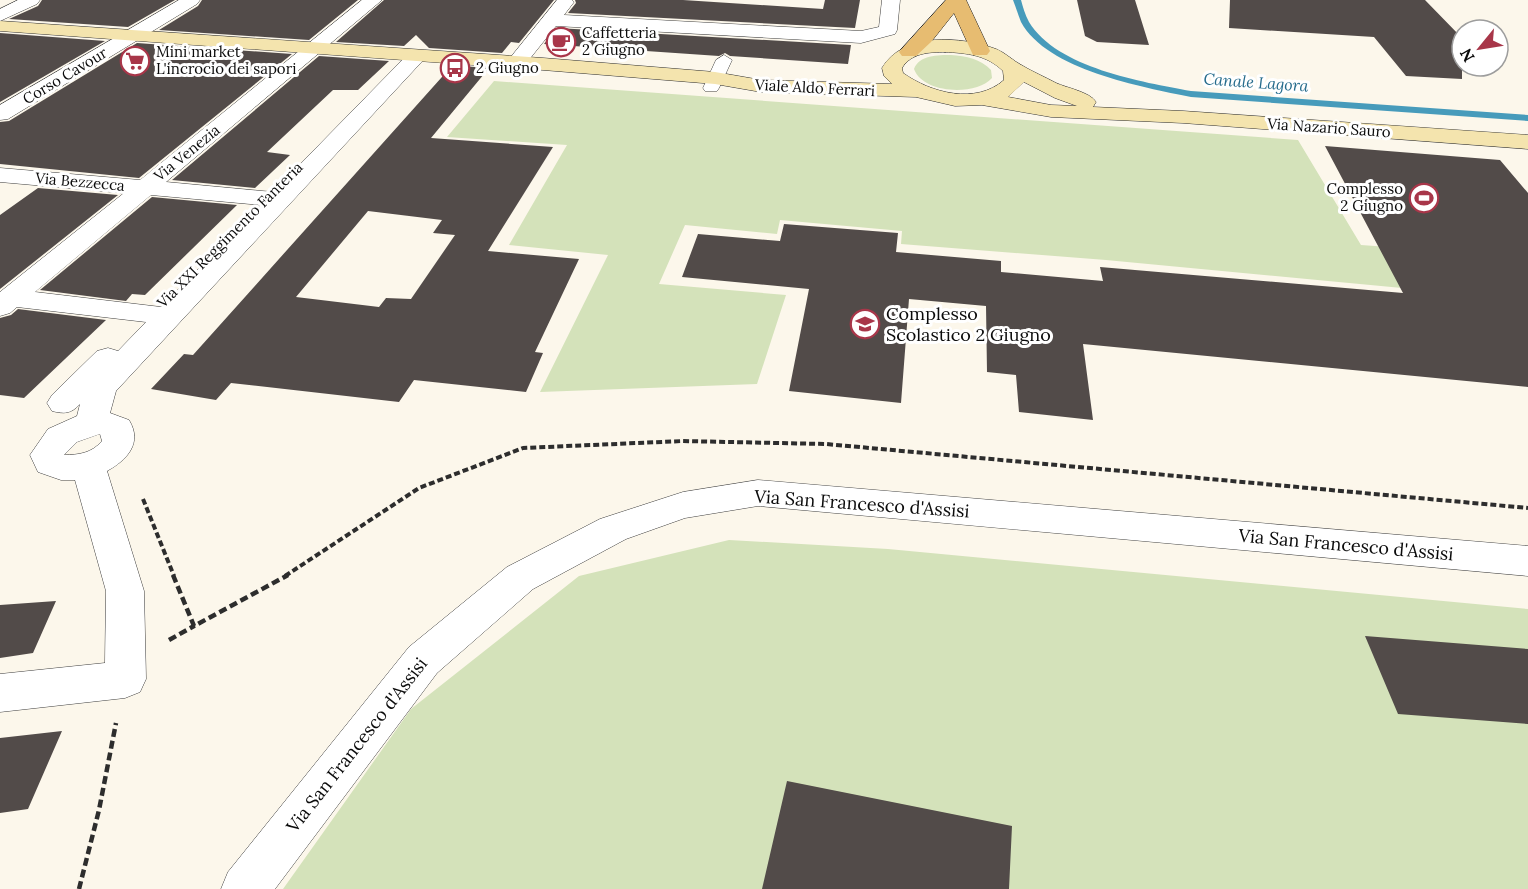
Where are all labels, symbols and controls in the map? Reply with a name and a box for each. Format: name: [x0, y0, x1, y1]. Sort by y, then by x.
north arrow: [1450, 18, 1510, 78]
place label: Caffetteria 2 Giugno: [582, 23, 657, 59]
cafe icon: Caffetteria 2 Giugno: [545, 26, 577, 58]
place label: Mini market L'incrocio dei sapori: [156, 42, 296, 78]
street label: Corso Cavour: [19, 43, 111, 108]
supermarket icon: Mini market L'incrocio dei sapori: [119, 45, 151, 77]
text: N: [1455, 45, 1479, 66]
bus stop icon: 2 Giugno: [439, 52, 471, 84]
place label: 2 Giugno: [476, 58, 539, 77]
water label: Canale Lagora: [1203, 68, 1309, 96]
street label: Viale Aldo Ferrari: [753, 75, 876, 100]
street label: Via Nazario Sauro: [1266, 114, 1392, 141]
street label: Via Venezia: [149, 120, 224, 186]
street label: Via XXI Reggimento Fanteria: [152, 157, 307, 312]
street label: Via Bezzecca: [34, 168, 126, 195]
place label: Complesso 2 Giugno: [1326, 179, 1403, 215]
sports icon: Complesso 2 Giugno: [1408, 182, 1440, 214]
place label: Complesso Scolastico 2 Giugno: [886, 302, 1051, 346]
school or university icon: Complesso Scolastico 2 Giugno: [849, 308, 881, 340]
street label: Via San Francesco d'Assisi: [753, 484, 970, 522]
street label: Via San Francesco d'Assisi: [1237, 524, 1454, 565]
street label: Via San Francesco d'Assisi: [281, 653, 432, 838]

